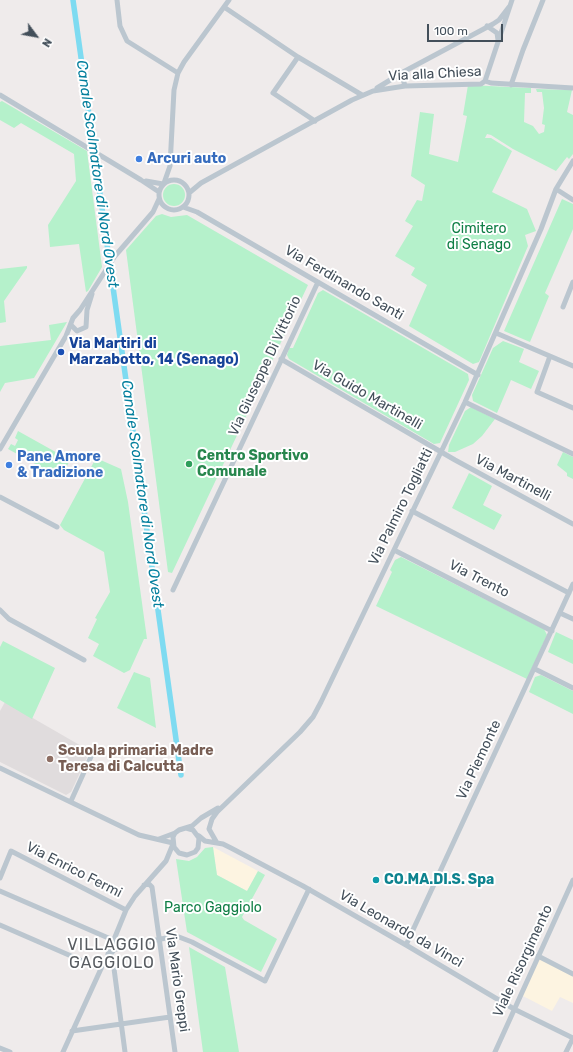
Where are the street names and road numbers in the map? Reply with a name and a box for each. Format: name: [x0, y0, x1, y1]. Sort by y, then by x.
street label: Via alla Chiesa: [388, 63, 482, 85]
street label: Via Ferdinando Santi: [282, 242, 406, 324]
street label: Via Giuseppe Di Vittorio: [225, 293, 305, 439]
street label: Via Guido Martinelli: [309, 357, 425, 433]
street label: Via Palmiro Togliatti: [365, 446, 437, 568]
street label: Via Martinelli: [472, 451, 554, 505]
street label: Via Trento: [446, 557, 512, 601]
street label: Via Piemonte: [453, 717, 505, 803]
street label: Via Enrico Fermi: [23, 839, 125, 901]
street label: Via Leonardo da Vinci: [336, 887, 466, 971]
street label: Viale Risorgimento: [490, 902, 556, 1020]
street label: Via Mario Greppi: [161, 927, 193, 1033]

